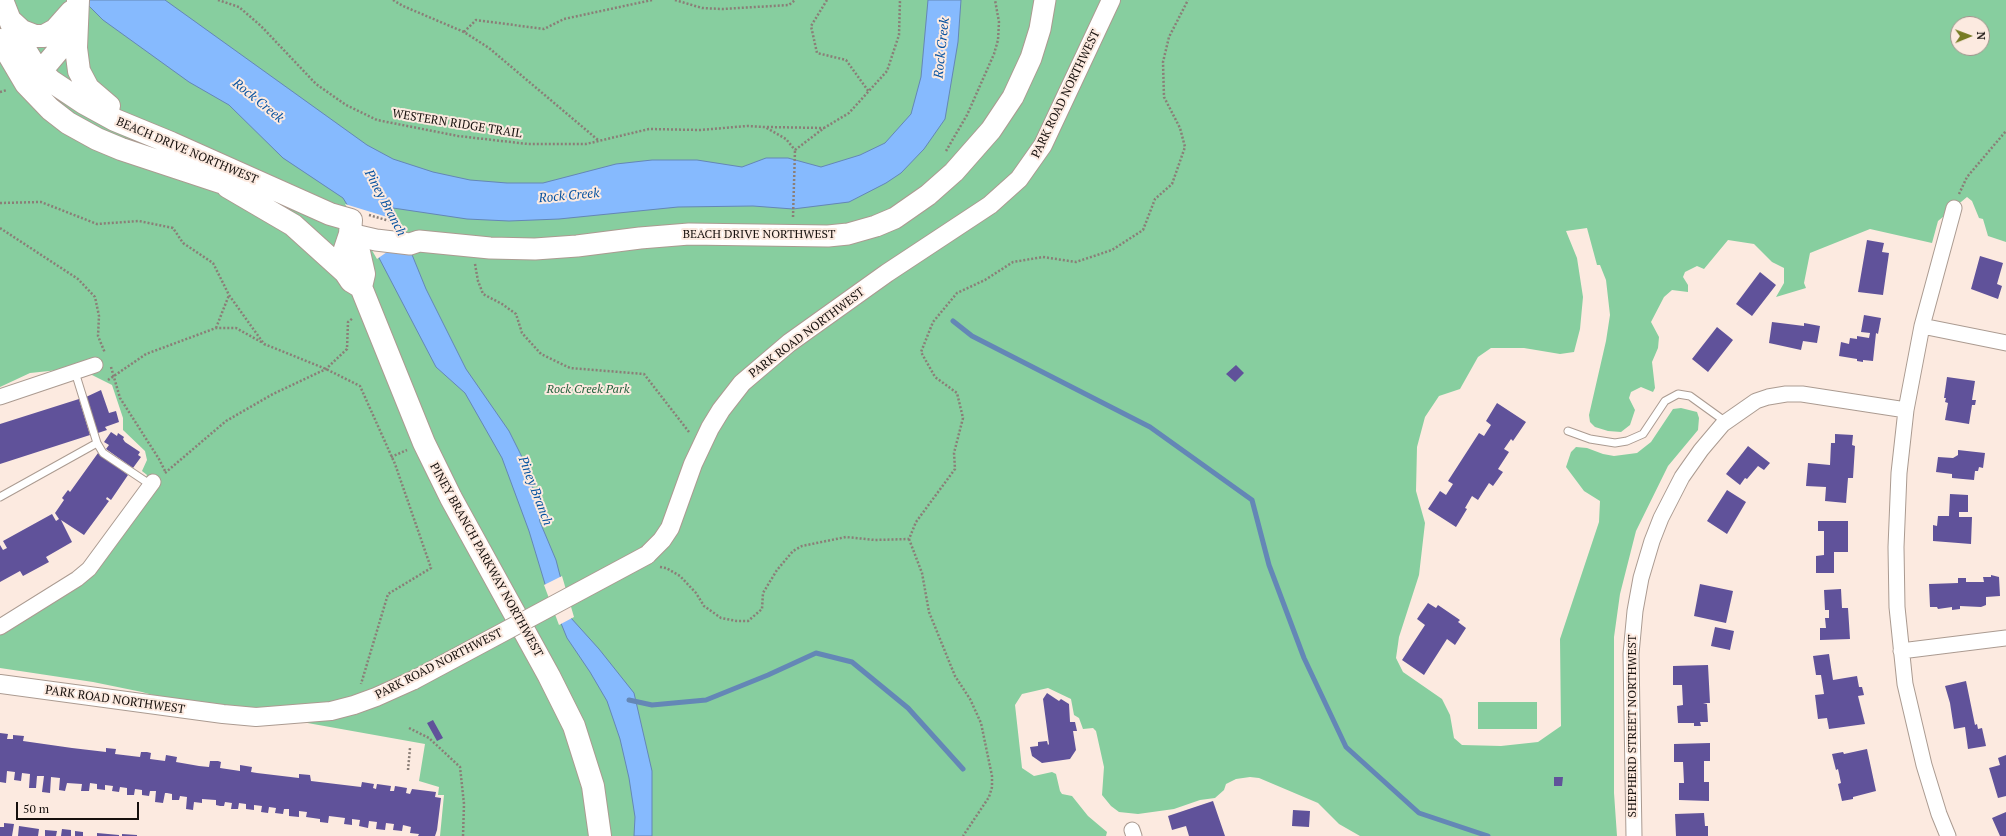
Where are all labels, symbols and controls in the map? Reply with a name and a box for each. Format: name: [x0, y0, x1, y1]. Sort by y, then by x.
north arrow: [1950, 16, 1990, 56]
water label: Rock Creek: [931, 17, 953, 79]
street label: PARK ROAD NORTHWEST: [1029, 28, 1103, 160]
text: N: [1974, 32, 1988, 40]
water label: Rock Creek: [229, 76, 287, 126]
street label: WESTERN RIDGE TRAIL: [391, 107, 523, 141]
street label: BEACH DRIVE NORTHWEST: [114, 115, 260, 187]
water label: Piney Branch: [361, 167, 409, 239]
water label: Rock Creek: [538, 186, 600, 206]
street label: BEACH DRIVE NORTHWEST: [683, 228, 835, 242]
street label: PARK ROAD NORTHWEST: [746, 285, 868, 381]
park label: Rock Creek Park: [547, 383, 629, 397]
water label: Piney Branch: [515, 454, 555, 528]
street label: PINEY BRANCH PARKWAY NORTHWEST: [426, 460, 546, 660]
street label: PARK ROAD NORTHWEST: [373, 626, 505, 702]
street label: SHEPHERD STREET NORTHWEST: [1626, 635, 1640, 817]
street label: PARK ROAD NORTHWEST: [44, 683, 186, 717]
scale bar: [18, 794, 141, 820]
text: 50 m: [23, 801, 49, 816]

